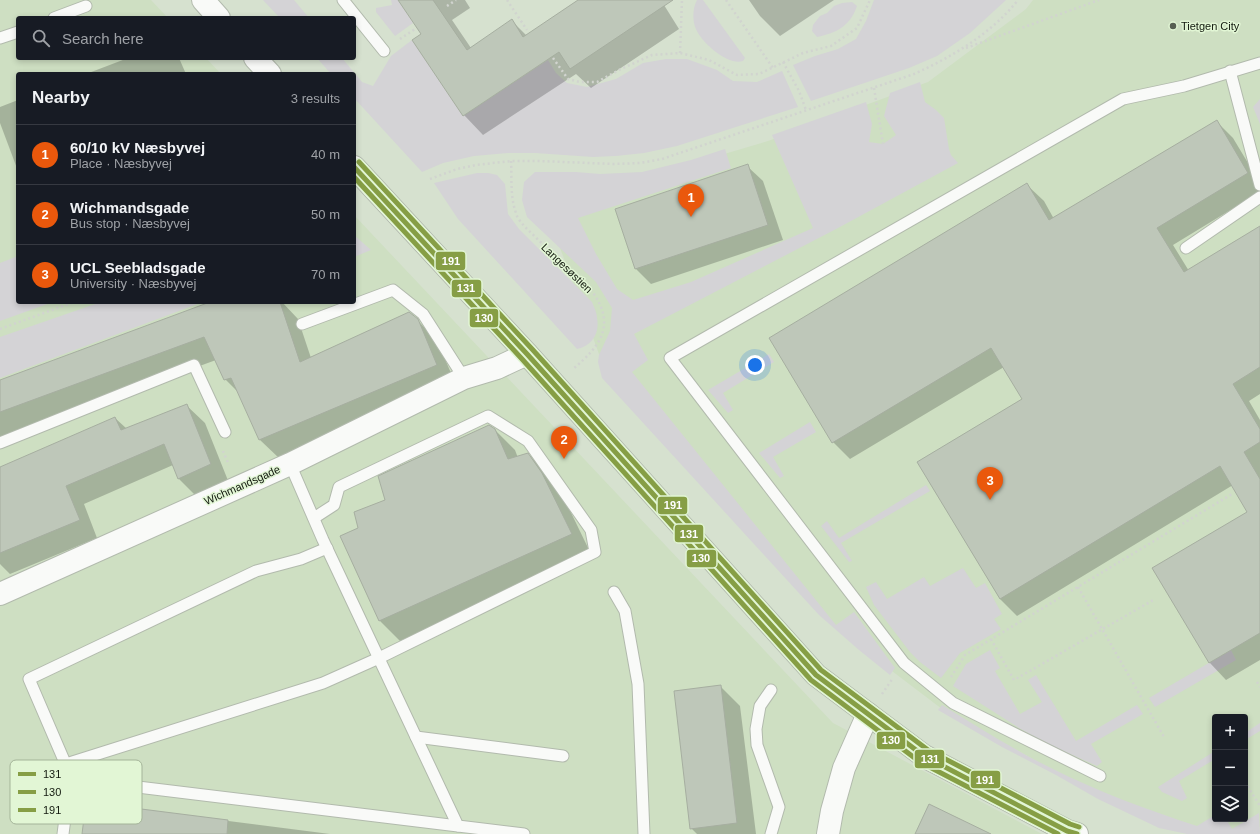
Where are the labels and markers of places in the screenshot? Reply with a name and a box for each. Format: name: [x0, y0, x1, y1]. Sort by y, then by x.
place label: Tietgen City: [1181, 20, 1240, 32]
marker: Tietgen City: [1168, 21, 1178, 31]
pin: 1: [678, 184, 704, 217]
pin: 2: [551, 426, 577, 459]
pin: 3: [977, 467, 1003, 500]

